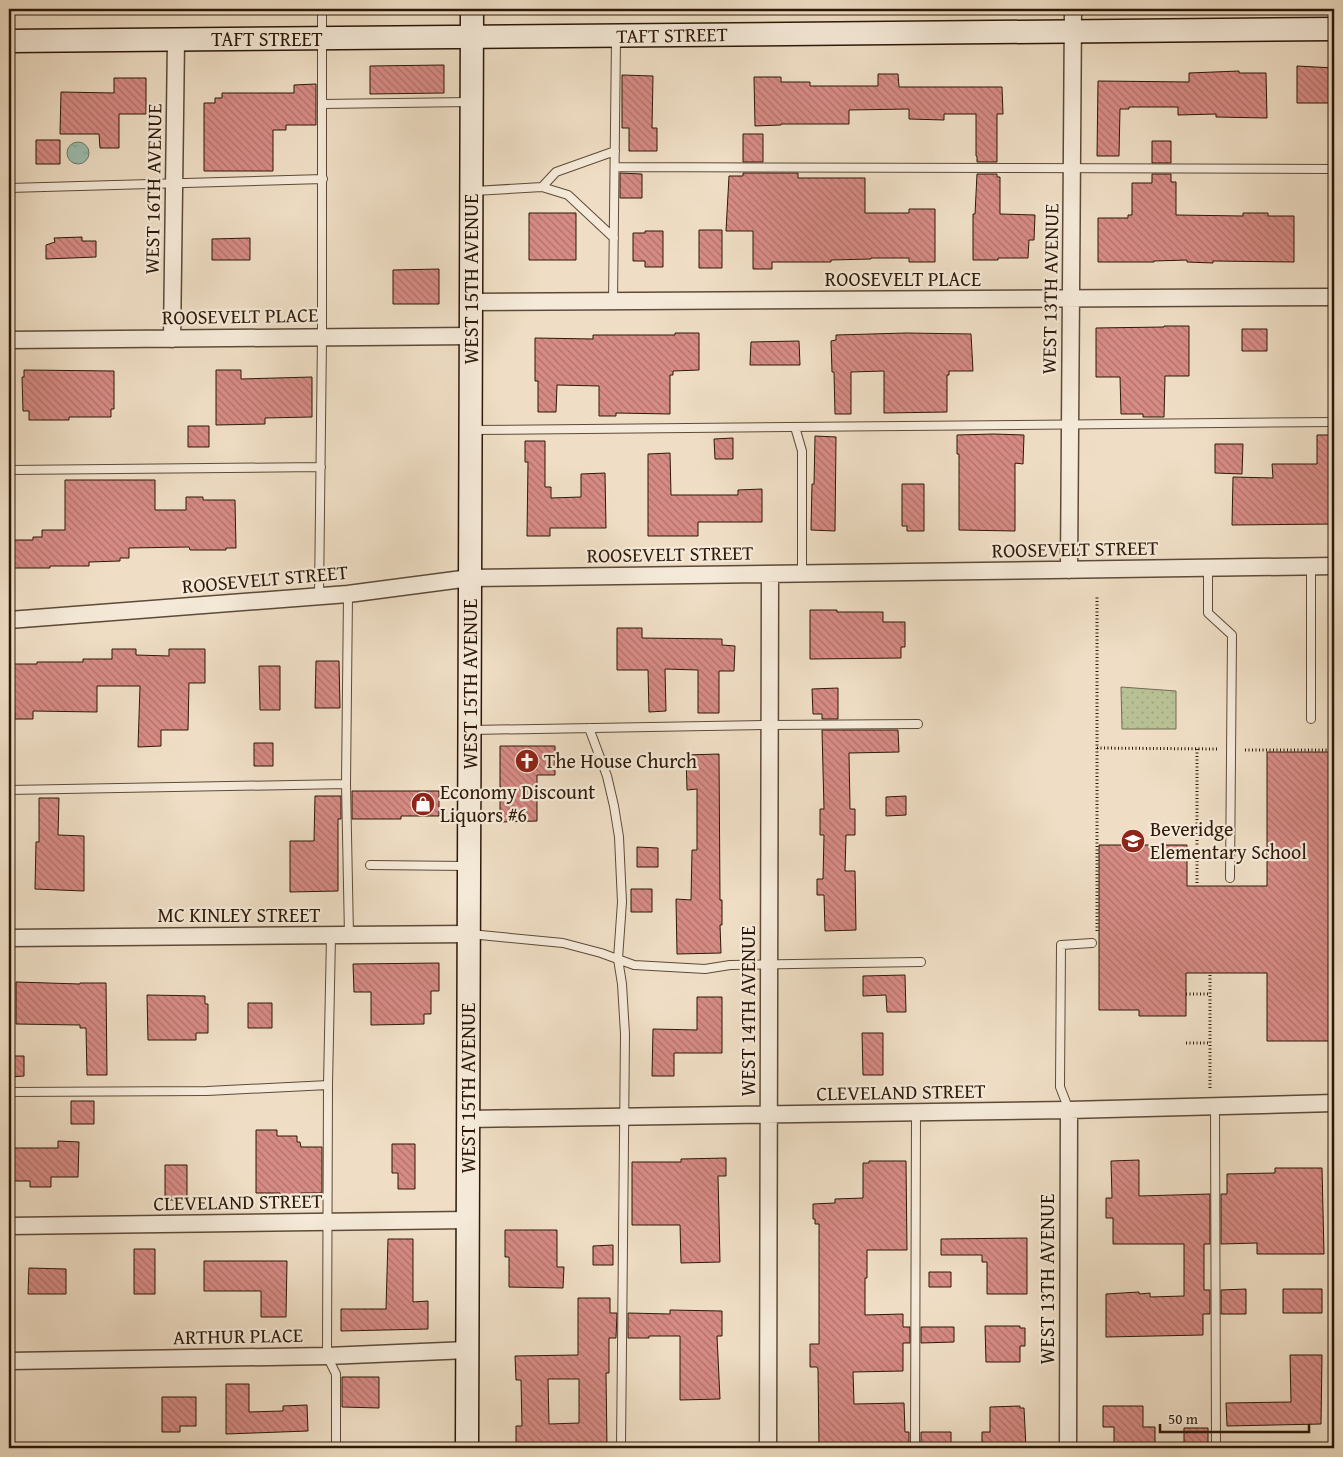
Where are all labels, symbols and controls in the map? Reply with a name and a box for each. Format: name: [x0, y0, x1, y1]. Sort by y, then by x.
street label: TAFT STREET: [616, 19, 728, 50]
street label: TAFT STREET: [211, 24, 323, 53]
street label: WEST 16TH AVENUE: [137, 103, 168, 275]
street label: WEST 15TH AVENUE: [456, 194, 485, 364]
street label: WEST 13TH AVENUE: [1034, 203, 1065, 375]
street label: ROOSEVELT PLACE: [825, 264, 981, 293]
street label: ROOSEVELT PLACE: [162, 300, 318, 331]
street label: ROOSEVELT STREET: [991, 533, 1159, 564]
street label: ROOSEVELT STREET: [586, 538, 754, 569]
street label: ROOSEVELT STREET: [181, 557, 349, 600]
street label: WEST 15TH AVENUE: [455, 599, 484, 769]
place label: The House Church: [544, 746, 697, 775]
church icon: The House Church: [514, 748, 540, 774]
place label: Economy Discount Liquors #6: [440, 777, 595, 829]
shop icon: Economy Discount Liquors #6: [410, 791, 436, 817]
place label: Beveridge Elementary School: [1150, 814, 1307, 866]
school or university icon: Beveridge Elementary School: [1120, 828, 1146, 854]
street label: MC KINLEY STREET: [158, 900, 320, 929]
street label: WEST 14TH AVENUE: [733, 926, 762, 1096]
street label: WEST 15TH AVENUE: [453, 1003, 482, 1173]
street label: CLEVELAND STREET: [816, 1076, 986, 1107]
street label: CLEVELAND STREET: [153, 1186, 323, 1217]
street label: WEST 13TH AVENUE: [1032, 1194, 1061, 1364]
street label: ARTHUR PLACE: [173, 1320, 303, 1351]
scale bar: [1160, 1402, 1309, 1434]
text: 50 m: [1168, 1408, 1199, 1429]

